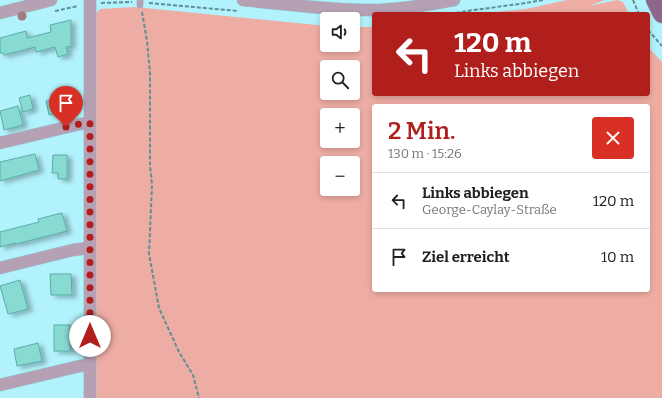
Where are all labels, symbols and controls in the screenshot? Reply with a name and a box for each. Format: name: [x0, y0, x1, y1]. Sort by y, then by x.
map controls: [320, 12, 360, 196]
button: sound: [320, 12, 360, 52]
text: 120 m: [454, 26, 531, 59]
icon: left: [388, 28, 440, 80]
button: search: [320, 60, 360, 100]
text: Links abbiegen: [454, 60, 579, 82]
pin: [49, 86, 83, 127]
icon: arrive: [55, 92, 77, 114]
button: +: [320, 108, 360, 148]
text: 2 Min.: [388, 117, 455, 145]
button: close: [592, 117, 634, 159]
text: 130 m · 15:26: [388, 146, 462, 161]
button: −: [320, 156, 360, 196]
text: Links abbiegen: [422, 184, 529, 202]
icon: left: [388, 190, 410, 212]
text: 120 m: [593, 192, 634, 210]
text: George-Caylay-Straße: [422, 202, 557, 217]
icon: arrive: [388, 246, 410, 268]
text: Ziel erreicht: [422, 248, 510, 266]
text: 10 m: [601, 248, 634, 266]
position arrow: [69, 315, 111, 357]

